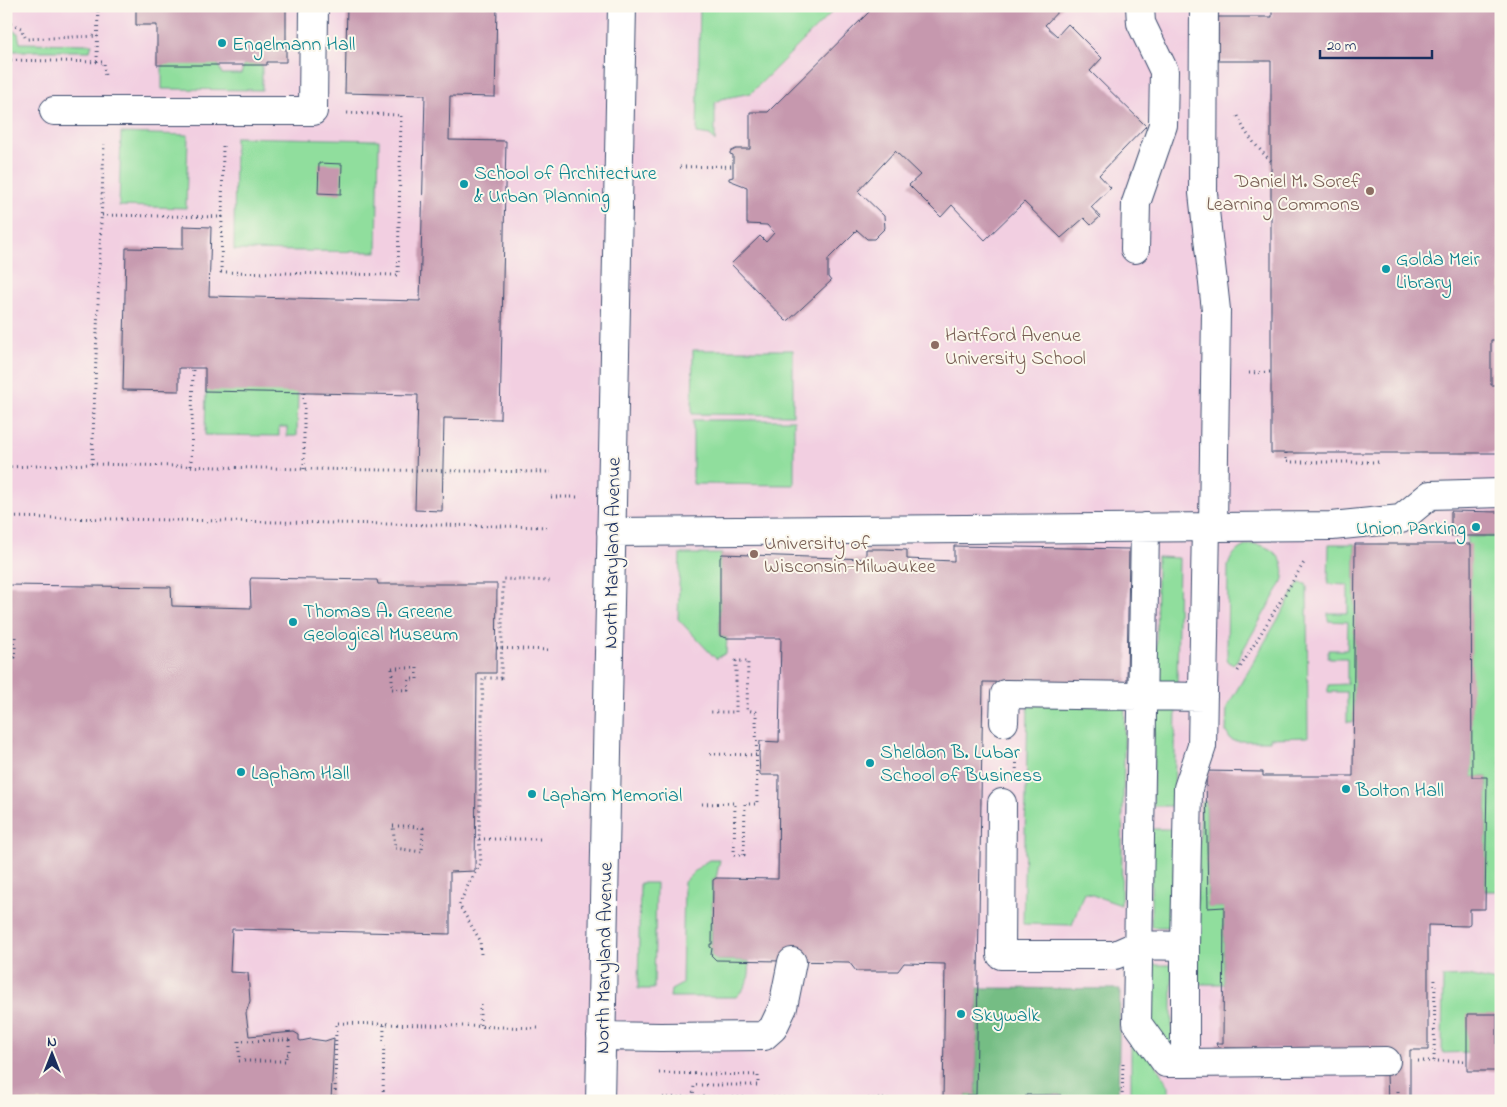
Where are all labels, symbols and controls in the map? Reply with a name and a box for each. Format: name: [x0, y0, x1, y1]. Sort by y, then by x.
scale bar: [1320, 28, 1432, 60]
place label: Engelmann Hall: [232, 31, 355, 61]
text: 20 m: [1327, 35, 1357, 57]
marker: Engelmann Hall: [216, 37, 228, 49]
place label: School of Architecture & Urban Planning: [474, 160, 657, 213]
place label: Daniel M. Soref Learning Commons: [1206, 168, 1361, 221]
marker: School of Architecture & Urban Planning: [458, 178, 470, 190]
marker: Daniel M. Soref Learning Commons: [1364, 185, 1376, 197]
place label: Golda Meir Library: [1396, 246, 1480, 298]
marker: Golda Meir Library: [1380, 263, 1392, 275]
place label: Hartford Avenue University School: [945, 322, 1086, 374]
marker: Hartford Avenue University School: [929, 339, 941, 351]
street label: North Maryland Avenue: [597, 457, 630, 649]
place label: Union Parking: [1356, 515, 1466, 545]
marker: Union Parking: [1470, 521, 1482, 533]
place label: University of Wisconsin-Milwaukee: [764, 530, 936, 582]
marker: University of Wisconsin-Milwaukee: [748, 548, 760, 560]
place label: Thomas A. Greene Geological Museum: [303, 598, 458, 651]
marker: Thomas A. Greene Geological Museum: [287, 616, 299, 628]
place label: Sheldon B. Lubar School of Business: [880, 739, 1042, 791]
marker: Sheldon B. Lubar School of Business: [864, 757, 876, 769]
place label: Lapham Hall: [251, 760, 349, 789]
marker: Lapham Hall: [235, 766, 247, 778]
place label: Bolton Hall: [1355, 777, 1444, 806]
place label: Lapham Memorial: [542, 782, 682, 811]
marker: Bolton Hall: [1340, 783, 1352, 795]
marker: Lapham Memorial: [526, 788, 538, 800]
street label: North Maryland Avenue: [589, 862, 622, 1054]
place label: Skywalk: [971, 1002, 1040, 1031]
marker: Skywalk: [955, 1008, 967, 1020]
north arrow: [28, 1030, 78, 1080]
text: N: [47, 1032, 57, 1053]

